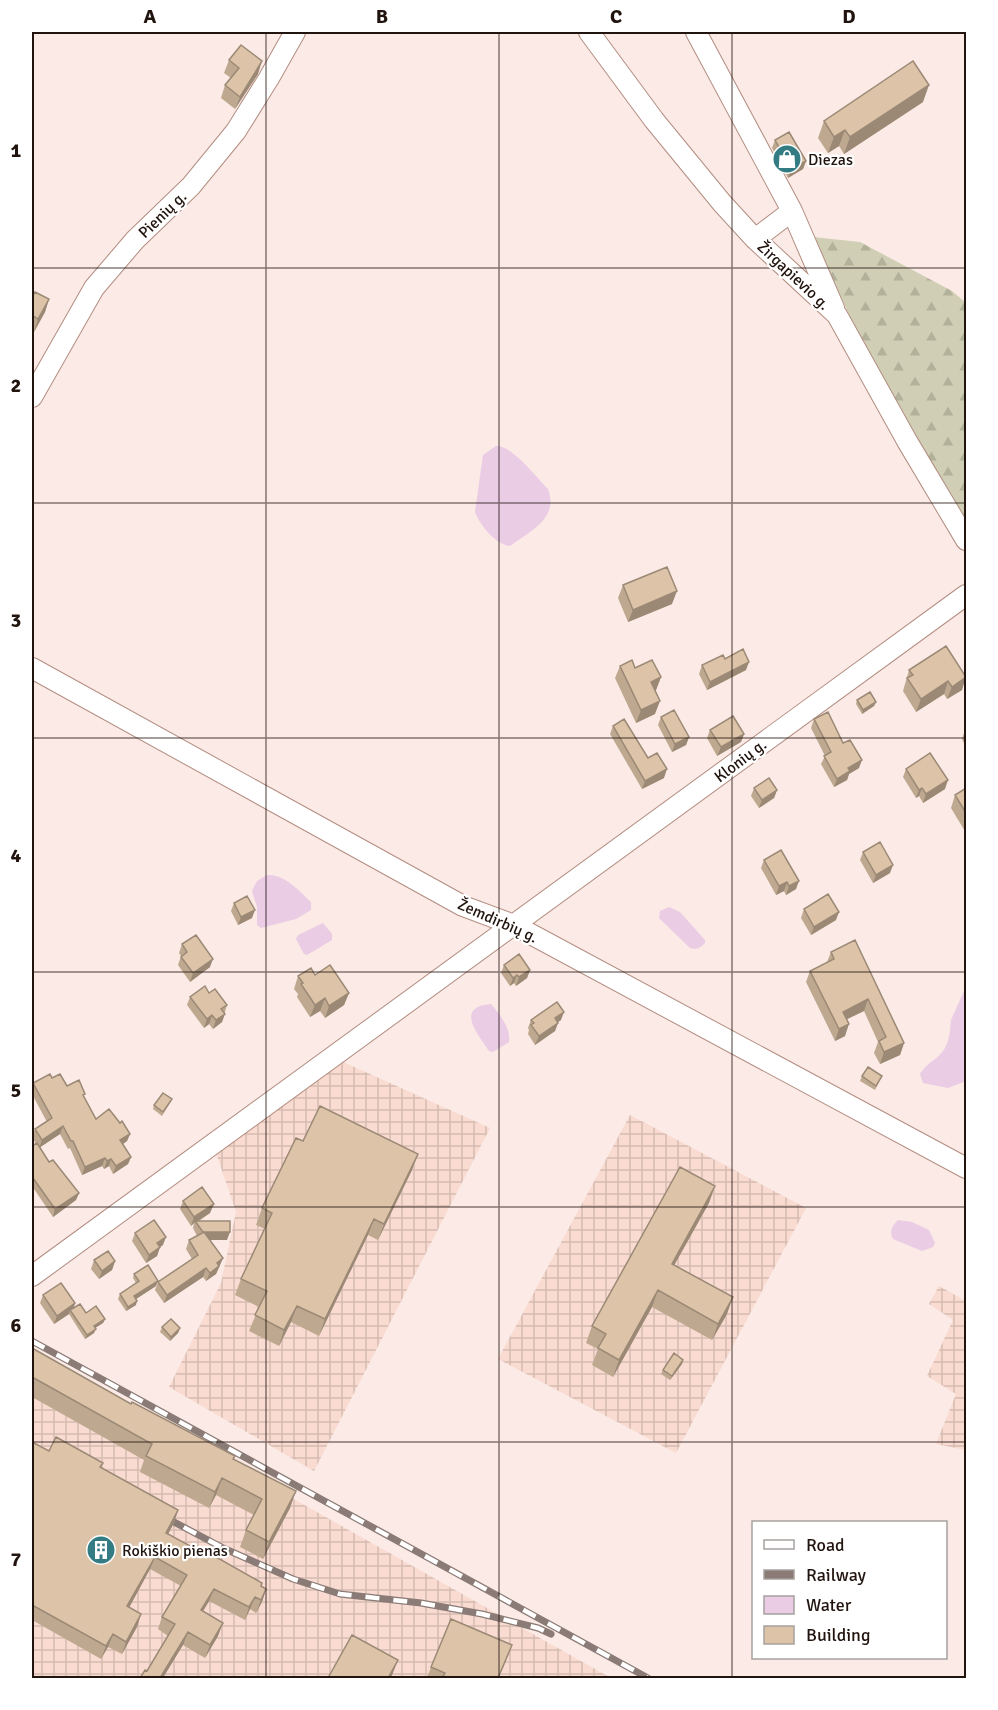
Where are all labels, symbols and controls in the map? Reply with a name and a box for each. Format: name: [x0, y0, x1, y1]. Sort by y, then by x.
text: A: [144, 4, 157, 29]
text: B: [376, 4, 388, 29]
text: C: [610, 4, 622, 29]
text: D: [842, 4, 856, 29]
text: 1: [11, 138, 22, 163]
shop icon: Diezas: [771, 143, 803, 175]
place label: Diezas: [808, 150, 853, 170]
street label: Pienių g.: [134, 187, 191, 243]
street label: Žirgapievio g.: [753, 237, 834, 314]
text: 2: [11, 373, 21, 398]
text: 3: [11, 608, 21, 633]
street label: Klonių g.: [710, 735, 771, 787]
text: 4: [11, 843, 22, 868]
street label: Žemdirbių g.: [454, 894, 541, 947]
text: 5: [11, 1078, 21, 1103]
text: 6: [11, 1313, 22, 1338]
legend: [752, 1521, 947, 1659]
building icon: Rokiškio pienas: [85, 1534, 117, 1566]
text: Road: [806, 1534, 845, 1556]
place label: Rokiškio pienas: [122, 1541, 228, 1561]
text: 7: [11, 1547, 22, 1572]
text: Railway: [806, 1564, 867, 1586]
text: Water: [806, 1594, 852, 1616]
text: Building: [806, 1624, 870, 1646]

